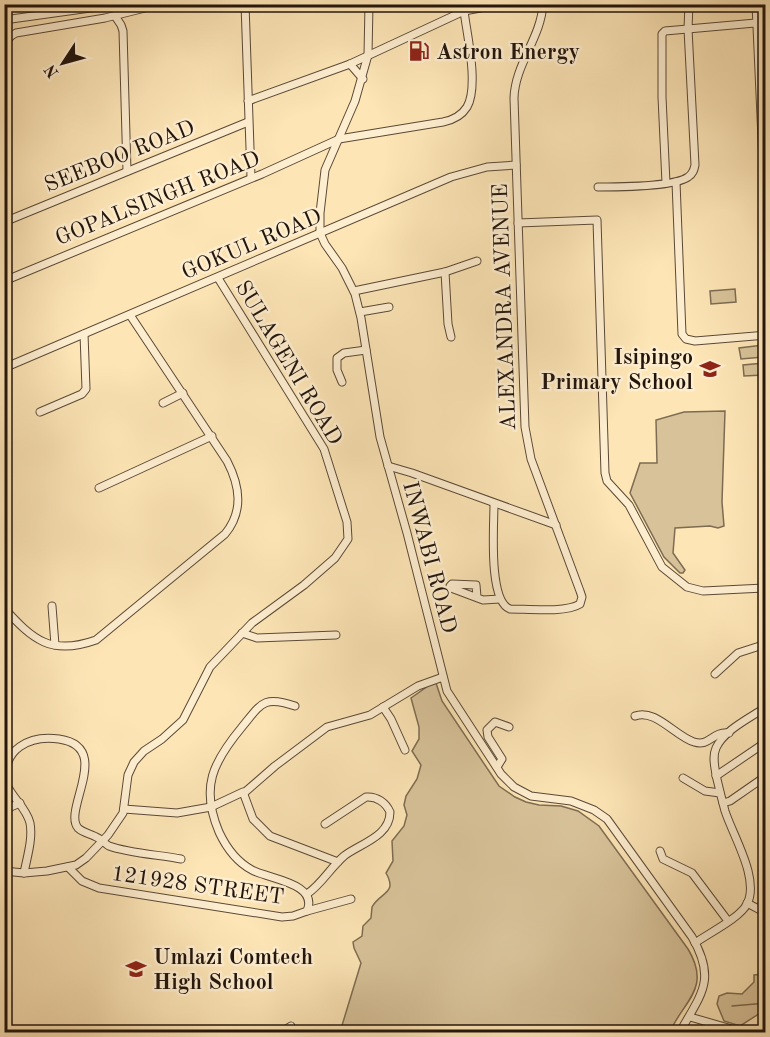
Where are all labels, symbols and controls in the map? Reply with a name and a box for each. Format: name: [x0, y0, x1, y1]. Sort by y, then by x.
north arrow: [33, 33, 93, 93]
fuel station icon: Astron Energy: [407, 39, 431, 63]
place label: Astron Energy: [436, 42, 580, 64]
text: N: [42, 60, 63, 80]
street label: SEEBOO ROAD: [41, 117, 198, 197]
street label: GOPALSINGH ROAD: [52, 148, 263, 250]
street label: ALEXANDRA AVENUE: [490, 183, 520, 431]
street label: GOKUL ROAD: [179, 205, 325, 284]
street label: SULAGENI ROAD: [231, 277, 346, 449]
place label: Isipingo Primary School: [540, 347, 693, 394]
school or university icon: Isipingo Primary School: [698, 357, 722, 381]
street label: INWABI ROAD: [398, 479, 460, 636]
street label: 121928 STREET: [110, 863, 285, 909]
place label: Umlazi Comtech High School: [153, 947, 313, 994]
school or university icon: Umlazi Comtech High School: [124, 957, 148, 981]

